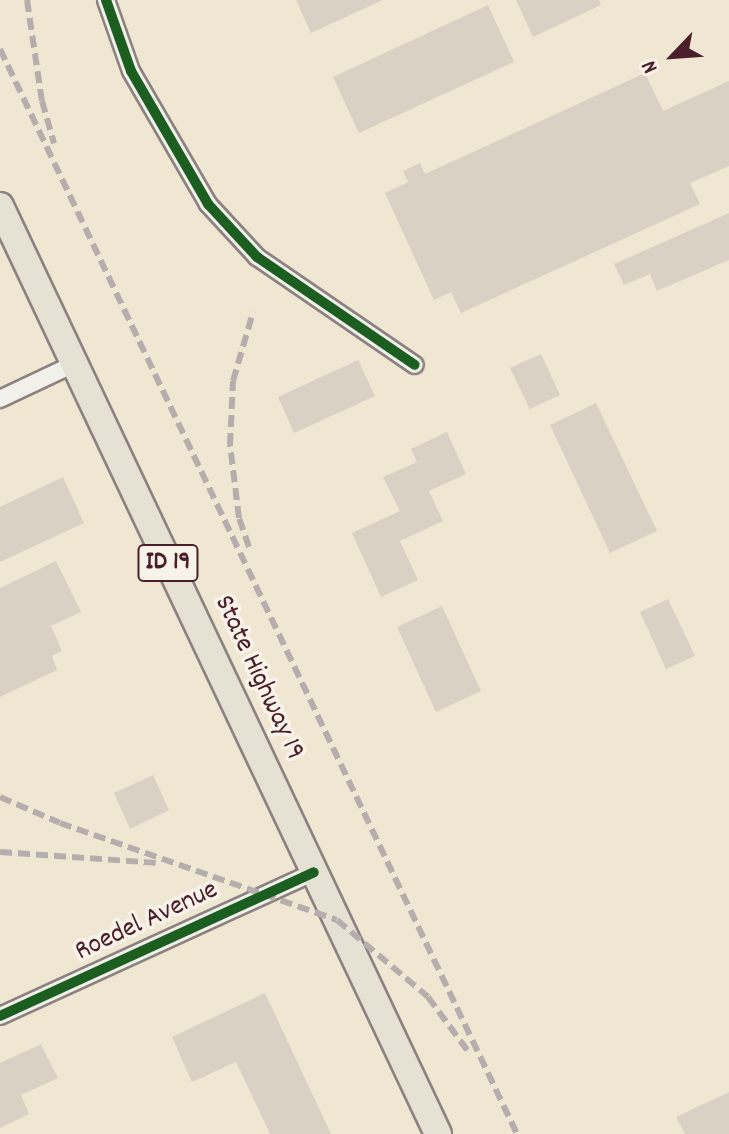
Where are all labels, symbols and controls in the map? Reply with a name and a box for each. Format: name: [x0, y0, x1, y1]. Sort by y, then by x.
north arrow: [633, 16, 713, 96]
text: N: [634, 55, 667, 78]
road number: ID 19: [136, 541, 200, 585]
street label: State Highway 19: [205, 591, 311, 765]
street label: Roedel Avenue: [70, 874, 224, 970]

